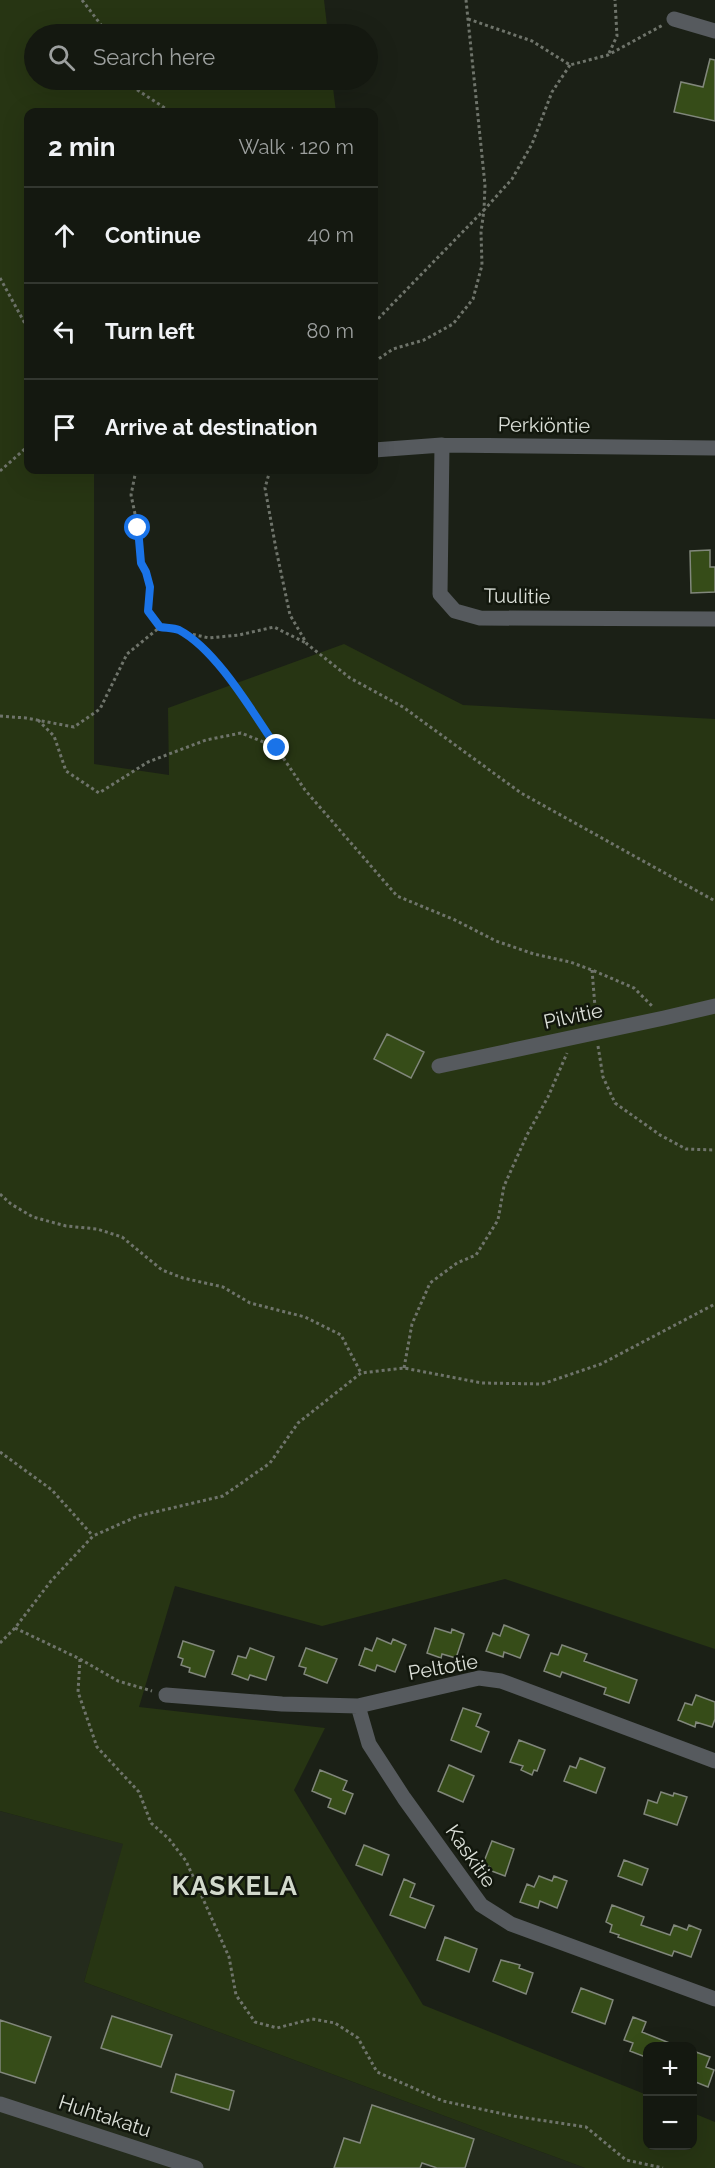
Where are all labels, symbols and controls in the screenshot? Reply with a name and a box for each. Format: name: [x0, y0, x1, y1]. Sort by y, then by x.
search box: [24, 24, 378, 90]
icon: search: [45, 41, 78, 74]
text: Search here: [93, 44, 215, 70]
text: 2 min: [48, 132, 115, 162]
text: Walk · 120 m: [239, 135, 354, 159]
icon: ahead: [48, 219, 81, 252]
text: Continue: [105, 222, 201, 248]
text: 40 m: [307, 223, 354, 247]
icon: left: [48, 315, 81, 348]
text: Turn left: [105, 318, 195, 344]
text: 80 m: [306, 319, 354, 343]
icon: arrive: [48, 411, 81, 444]
street label: Perkiöntie: [498, 412, 591, 438]
text: Arrive at destination: [105, 414, 318, 440]
route start: [124, 514, 150, 540]
street label: Tuulitie: [483, 583, 551, 609]
route end: [263, 734, 289, 760]
street label: Pilvitie: [541, 998, 605, 1034]
street label: Peltotie: [406, 1649, 480, 1685]
street label: Kaskitie: [441, 1820, 501, 1892]
district label: KASKELA: [172, 1871, 298, 1901]
map controls: [643, 2042, 697, 2150]
button: +: [643, 2042, 697, 2096]
street label: Huhtakatu: [56, 2090, 154, 2142]
button: −: [643, 2096, 697, 2150]

